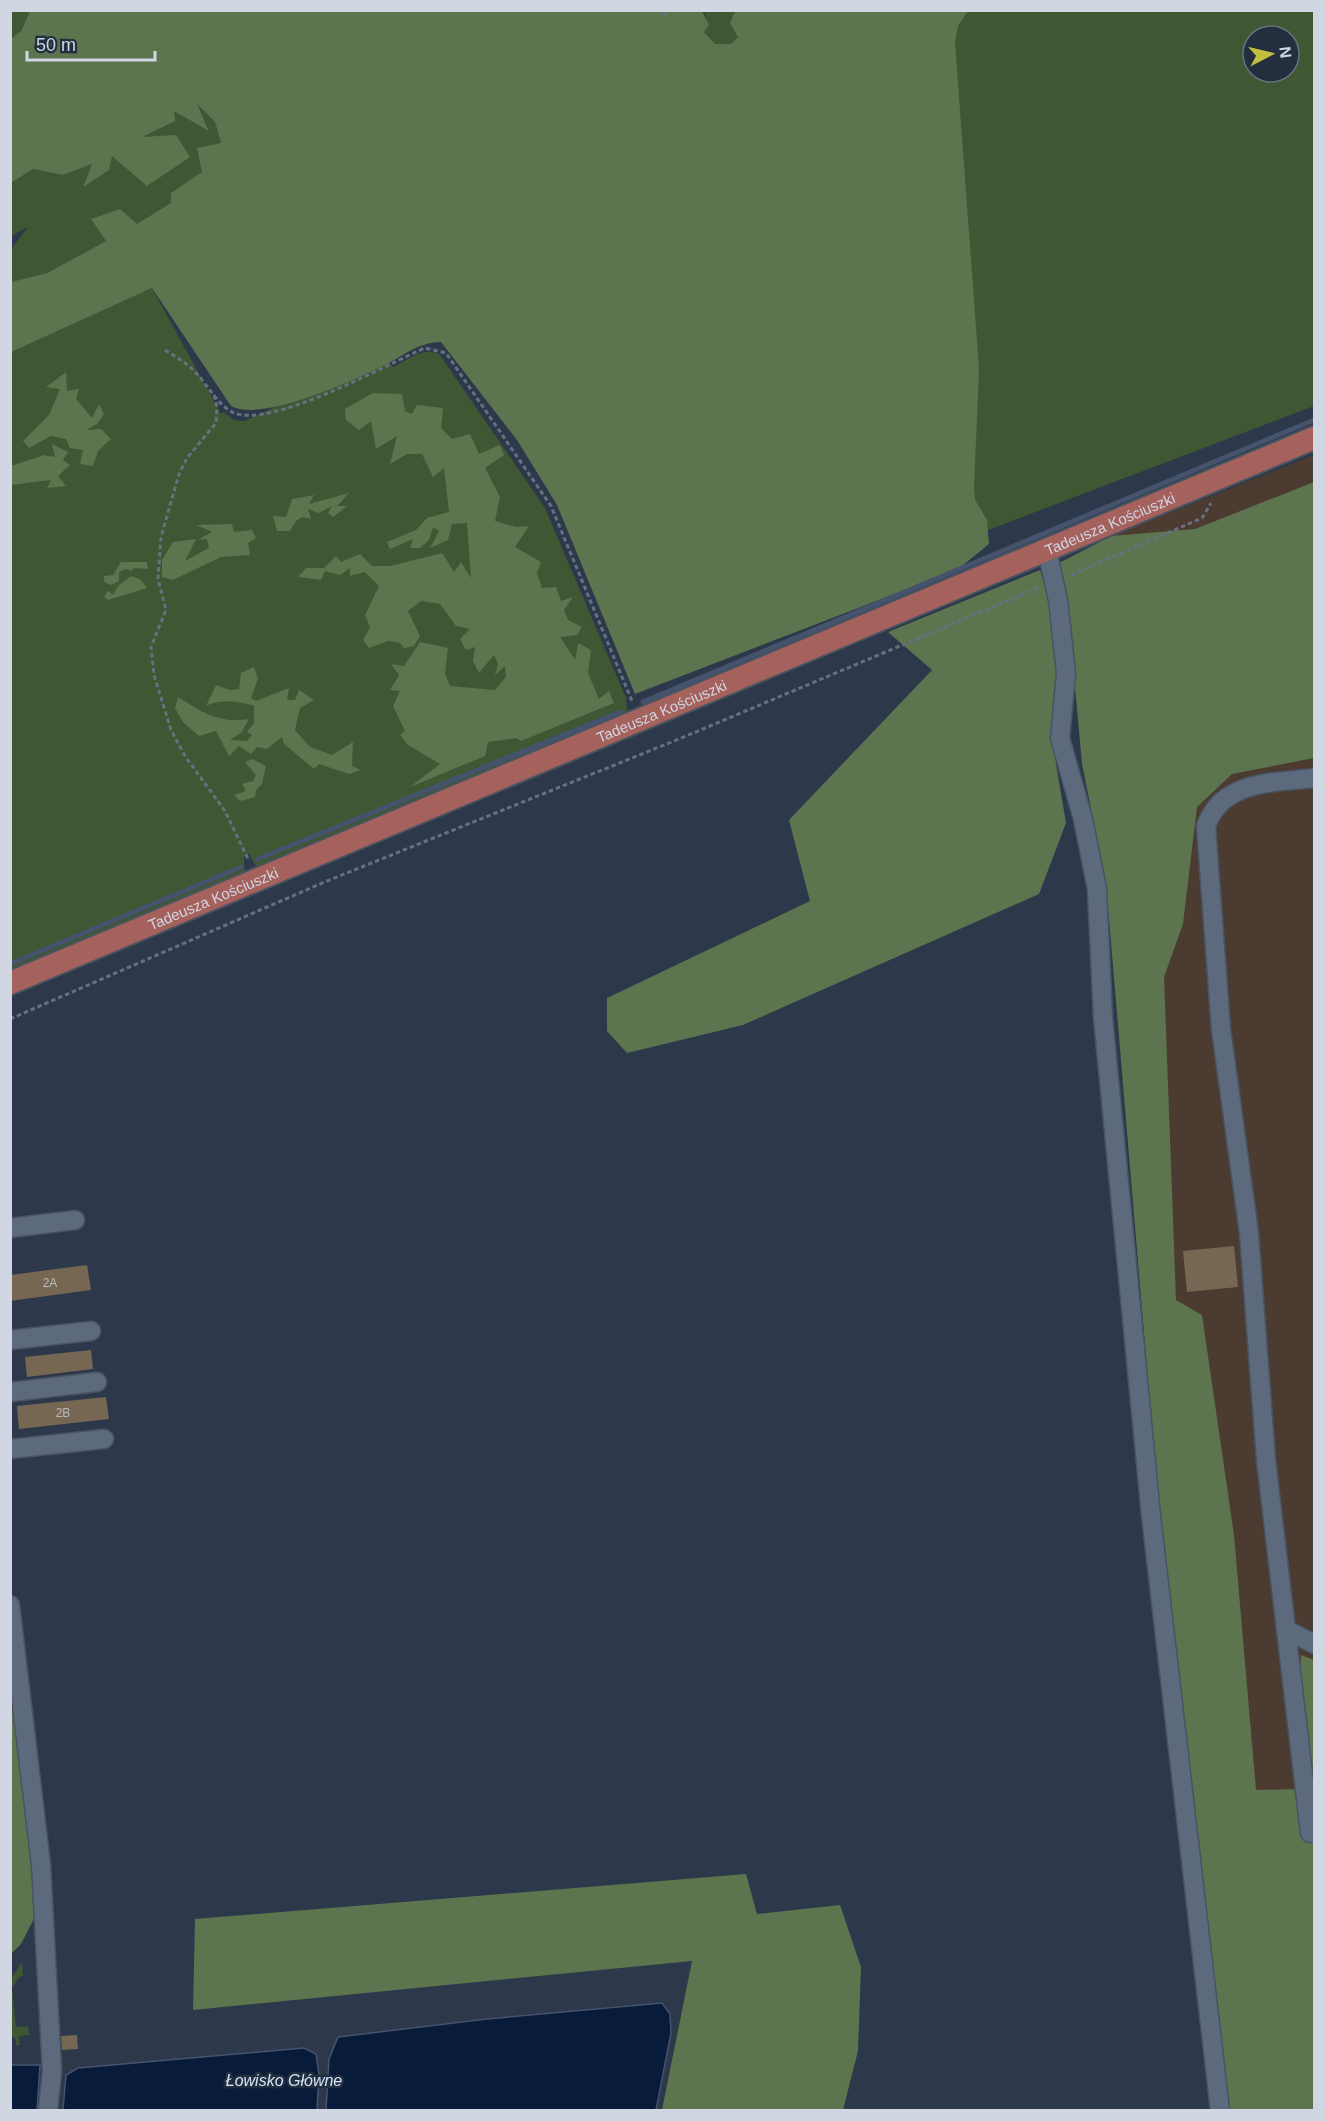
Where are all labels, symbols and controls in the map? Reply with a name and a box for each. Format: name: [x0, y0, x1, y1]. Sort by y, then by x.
scale bar: [27, 24, 154, 62]
north arrow: [1241, 24, 1301, 84]
text: 50 m: [36, 35, 76, 55]
text: N: [1276, 45, 1295, 59]
street label: Tadeusza Kościuszki: [1042, 489, 1177, 558]
street label: Tadeusza Kościuszki: [594, 676, 729, 745]
street label: Tadeusza Kościuszki: [145, 863, 281, 933]
house number: 2A: [43, 1276, 57, 1290]
house number: 2B: [56, 1406, 70, 1420]
water label: Łowisko Główne: [226, 2072, 342, 2089]

